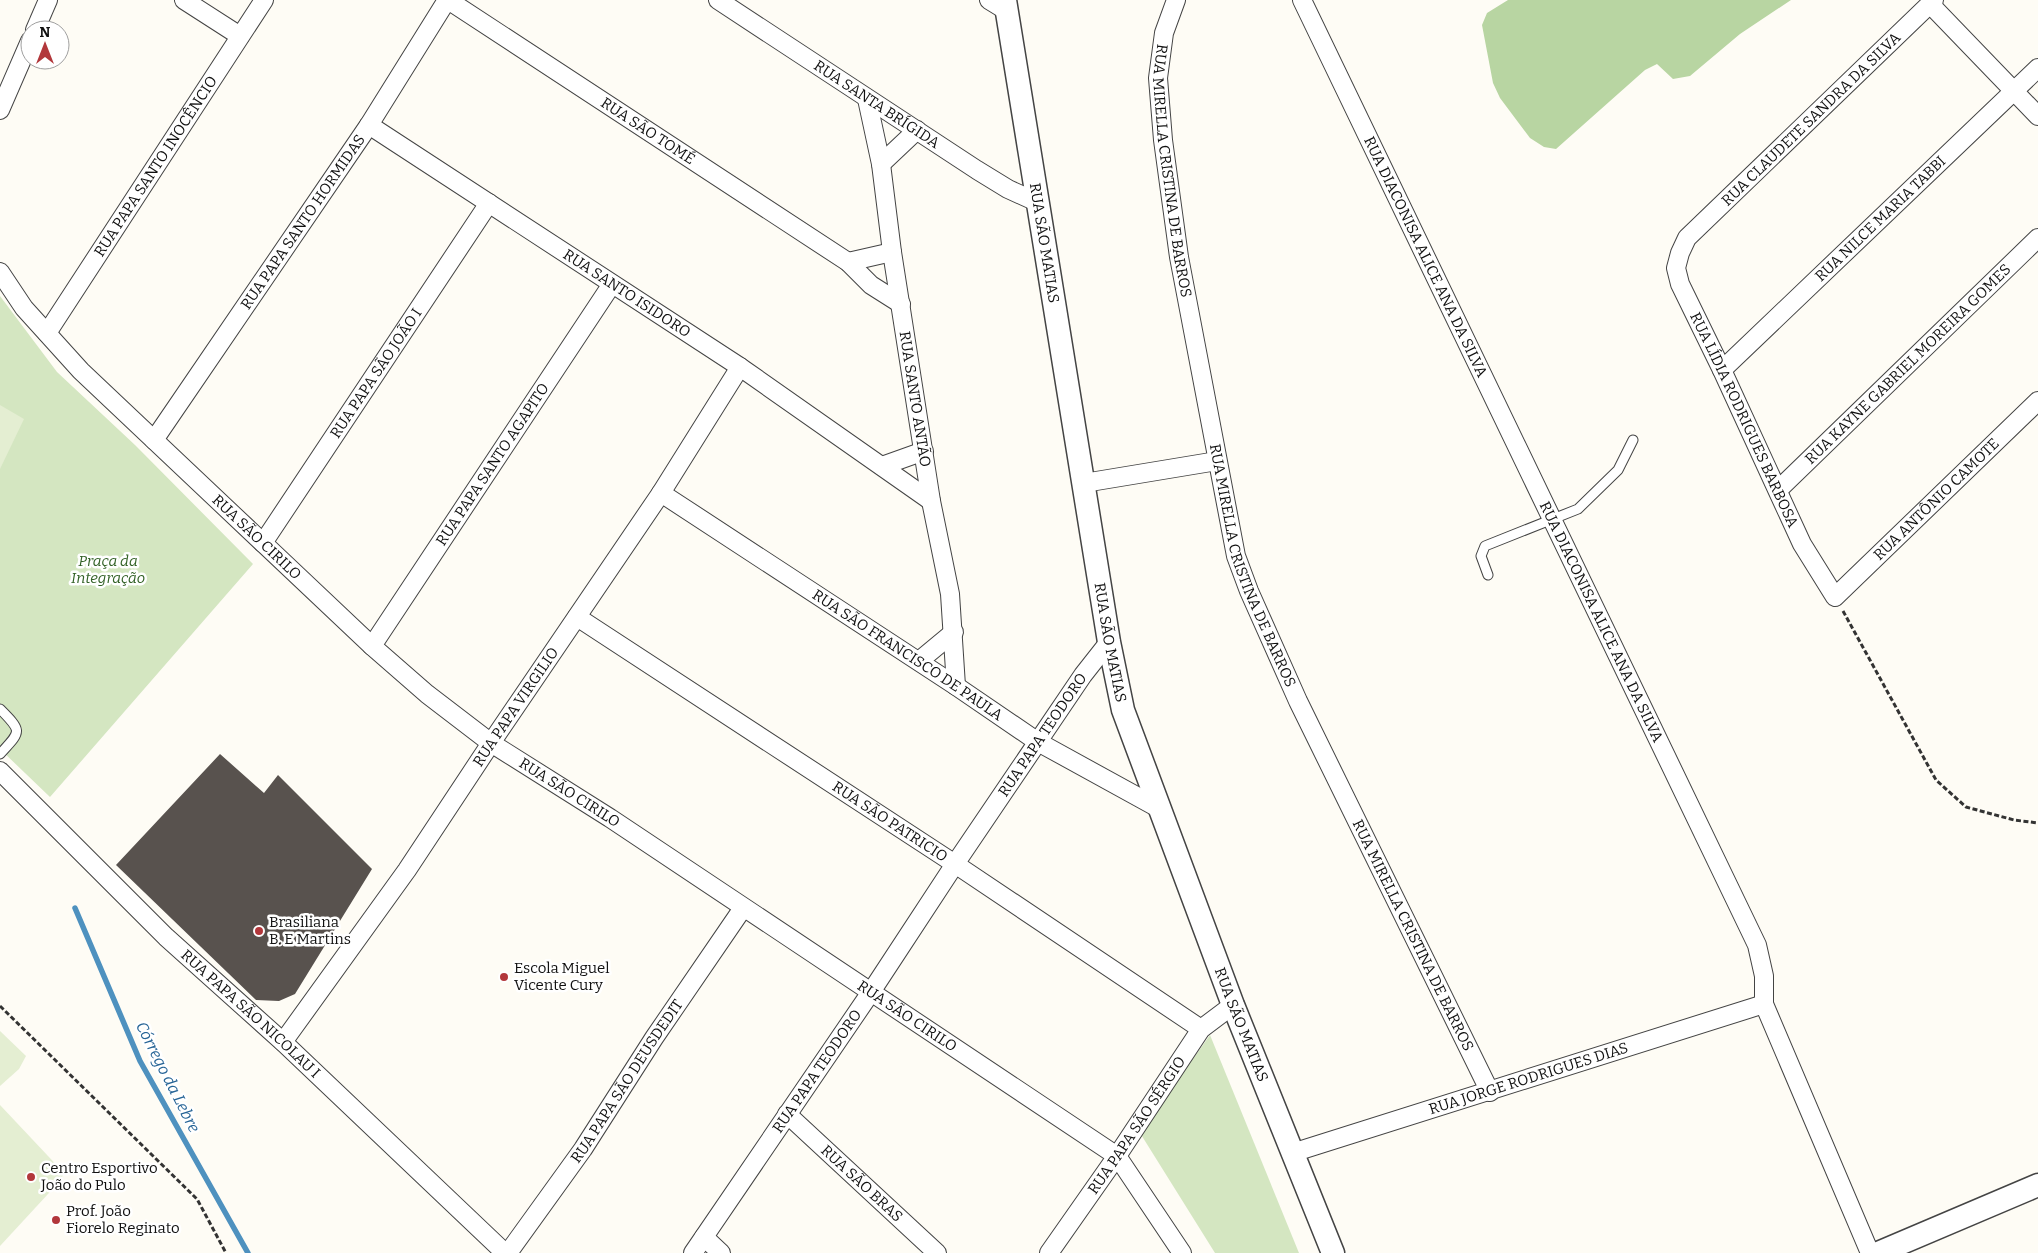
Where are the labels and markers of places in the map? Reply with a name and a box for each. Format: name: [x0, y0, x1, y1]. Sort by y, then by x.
place label: Brasiliana B. E Martins: [269, 913, 351, 948]
marker: Brasiliana B. E Martins: [253, 925, 265, 937]
place label: Escola Miguel Vicente Cury: [514, 959, 610, 994]
marker: Escola Miguel Vicente Cury: [498, 971, 510, 983]
place label: Centro Esportivo João do Pulo: [40, 1159, 158, 1194]
marker: Centro Esportivo João do Pulo: [25, 1171, 37, 1183]
place label: Prof. João Fiorelo Reginato: [66, 1202, 180, 1237]
marker: Prof. João Fiorelo Reginato: [50, 1214, 62, 1226]

